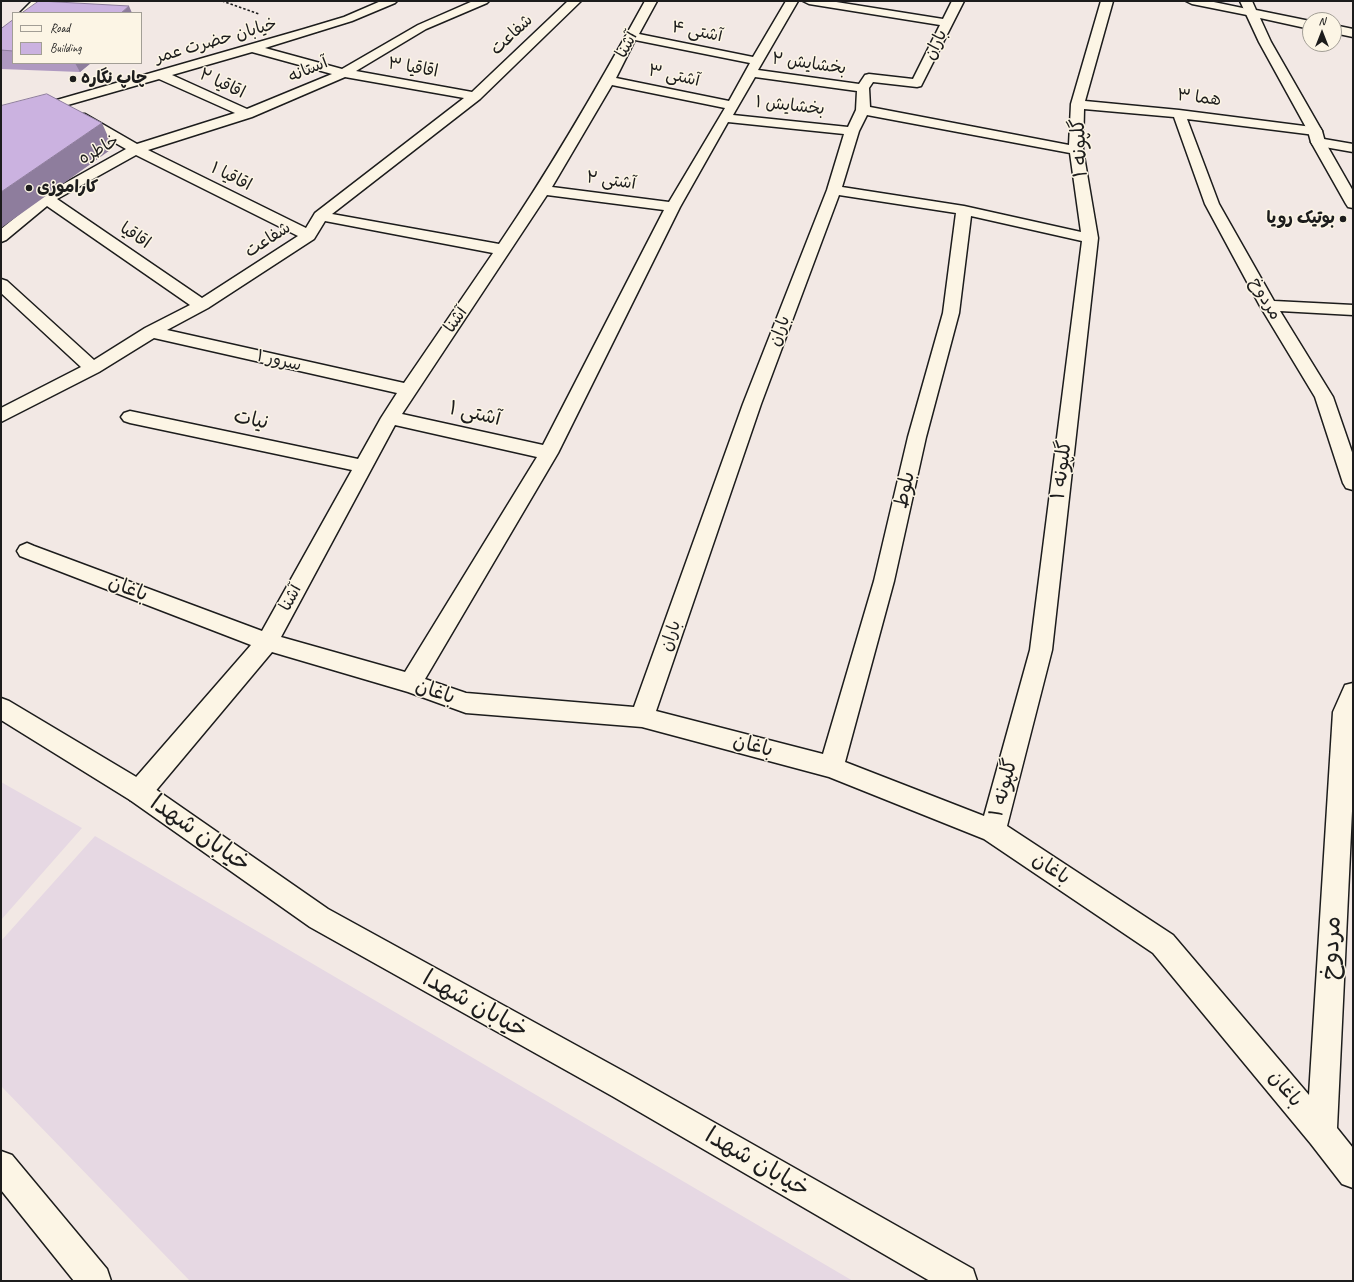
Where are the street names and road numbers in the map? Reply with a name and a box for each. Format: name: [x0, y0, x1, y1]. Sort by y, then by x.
street label: شفاعت: [487, 10, 537, 60]
street label: خیابان حضرت عمر: [153, 14, 279, 68]
street label: آشتی ۴: [670, 17, 724, 47]
street label: باران: [920, 26, 952, 64]
street label: آشنا: [612, 28, 642, 62]
street label: بخشایش ۲: [771, 49, 847, 79]
street label: آستانه: [285, 53, 331, 87]
street label: اقاقیا ۳: [386, 54, 440, 82]
street label: آشتی ۳: [646, 61, 702, 91]
street label: اقاقیا ۲: [196, 65, 248, 103]
street label: هما ۳: [1176, 85, 1222, 111]
street label: بخشایش ۱: [754, 92, 826, 120]
street label: گلپونه ۱: [1066, 118, 1094, 178]
street label: خاطره: [75, 131, 123, 169]
street label: اقاقیا ۱: [207, 158, 255, 196]
street label: آشتی ۲: [585, 167, 637, 195]
street label: اقاقیا: [116, 218, 154, 254]
street label: شفاعت: [241, 218, 295, 262]
street label: مردوخ: [1245, 274, 1285, 324]
street label: آشنا: [440, 303, 472, 337]
street label: باران: [765, 313, 795, 349]
street label: سرور ۱: [255, 346, 303, 376]
street label: آشتی ۱: [447, 396, 503, 432]
street label: نیات: [231, 405, 271, 435]
street label: گلپونه ۱: [1046, 439, 1078, 501]
street label: بلوط: [889, 469, 921, 511]
street label: باغان: [105, 571, 151, 607]
street label: آشنا: [276, 581, 306, 615]
street label: باران: [656, 618, 686, 654]
street label: باغان: [412, 674, 458, 710]
street label: باغان: [730, 729, 776, 763]
street label: گلپونه ۱: [985, 756, 1023, 820]
street label: خیابان شهدا: [144, 789, 256, 879]
street label: باغان: [1027, 848, 1075, 890]
street label: مردوخ: [1316, 915, 1348, 981]
street label: خیابان شهدا: [417, 964, 533, 1046]
street label: باغان: [1263, 1066, 1307, 1112]
street label: خیابان شهدا: [700, 1122, 814, 1204]

